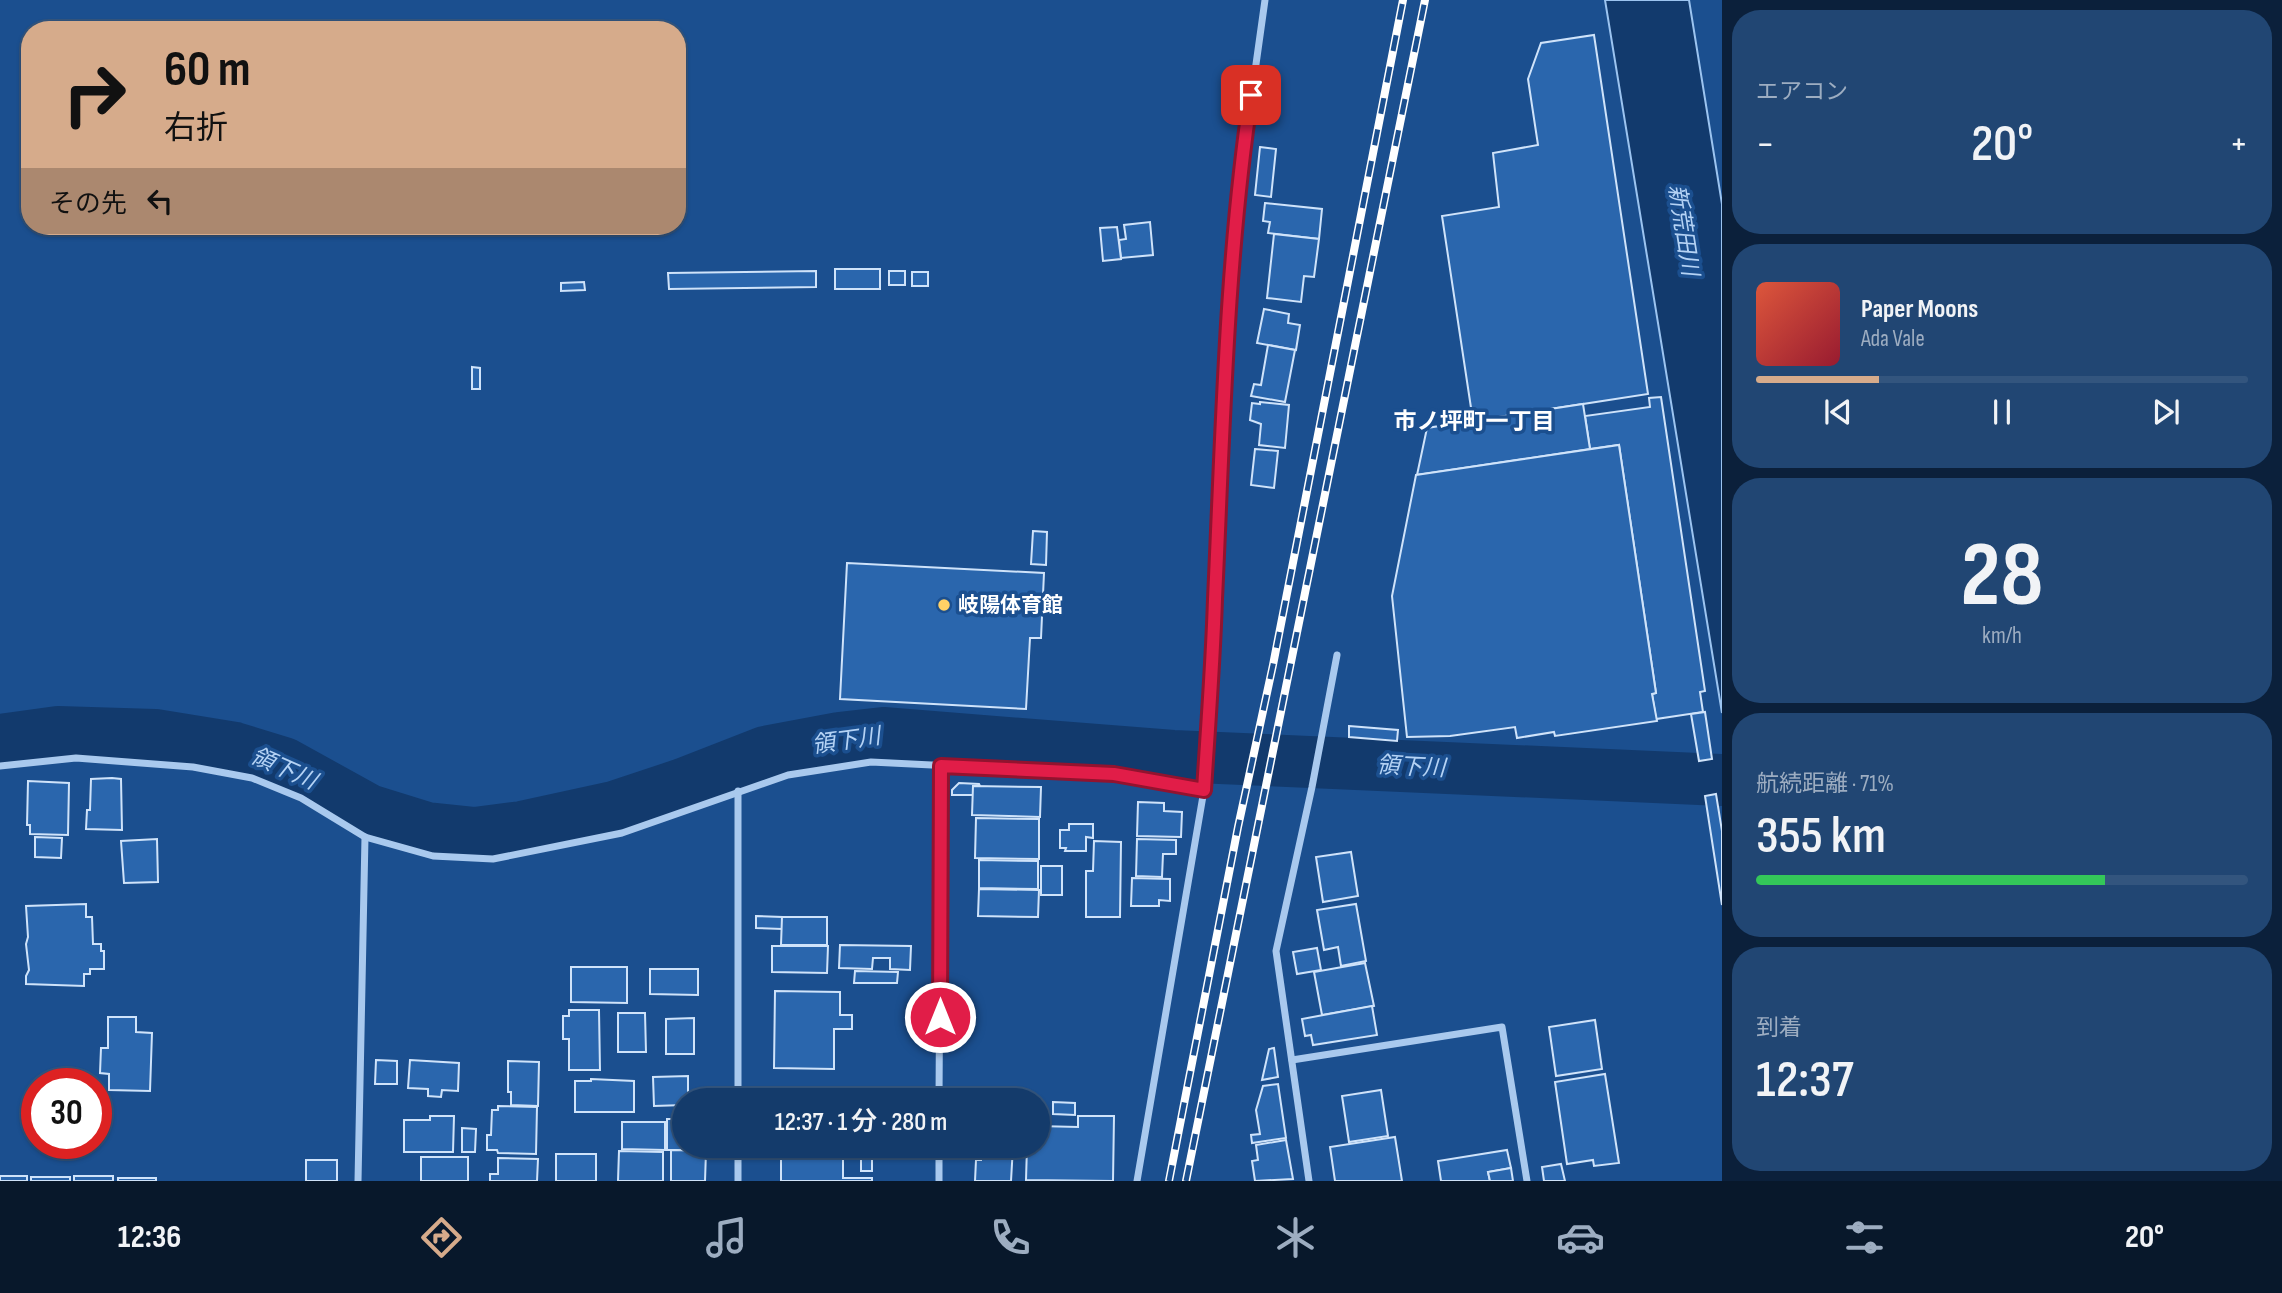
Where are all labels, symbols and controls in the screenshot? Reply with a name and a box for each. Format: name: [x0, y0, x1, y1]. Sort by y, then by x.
text: 60 m: [164, 41, 251, 100]
icon: right: [49, 49, 140, 140]
pin: [1221, 65, 1281, 125]
icon: arrive: [1232, 76, 1270, 114]
text: エアコン: [1756, 78, 1848, 106]
text: 右折: [164, 109, 228, 148]
text: 20°: [1971, 113, 2033, 176]
text: −: [1756, 122, 1775, 167]
text: +: [2229, 122, 2248, 167]
icon: left: [141, 182, 179, 220]
water label: 新荒田川: [1662, 183, 1705, 281]
text: その先: [49, 189, 127, 220]
text: Paper Moons: [1861, 294, 1978, 325]
text: Ada Vale: [1861, 325, 1925, 353]
icon: previous: [1819, 393, 1857, 431]
icon: pause: [1983, 393, 2021, 431]
icon: next: [2147, 393, 2185, 431]
district label: 市ノ坪町一丁目: [1394, 408, 1555, 436]
text: 28: [1961, 522, 2043, 631]
place label: 岐陽体育館: [958, 593, 1063, 618]
marker: 岐陽体育館: [936, 597, 952, 613]
text: km/h: [1982, 622, 2022, 650]
water label: 領下川: [810, 722, 885, 760]
water label: 領下川: [246, 742, 324, 797]
water label: 領下川: [1376, 751, 1449, 783]
text: 航続距離 · 71%: [1756, 770, 1894, 798]
text: 355 km: [1756, 805, 1886, 868]
position arrow: [903, 980, 977, 1054]
text: 到着: [1756, 1014, 1802, 1042]
text: 12:37: [1756, 1049, 1854, 1112]
speed limit sign: 30: [21, 1068, 112, 1159]
text: 12:37 · 1 分 · 280 m: [775, 1107, 947, 1138]
icon: directions: [417, 1213, 466, 1262]
icon: music: [702, 1213, 751, 1262]
icon: phone: [986, 1213, 1035, 1262]
icon: climate: [1271, 1213, 1320, 1262]
icon: car: [1556, 1213, 1605, 1262]
icon: filters: [1840, 1213, 1889, 1262]
text: 12:36: [118, 1218, 181, 1257]
text: 20°: [2125, 1218, 2164, 1257]

